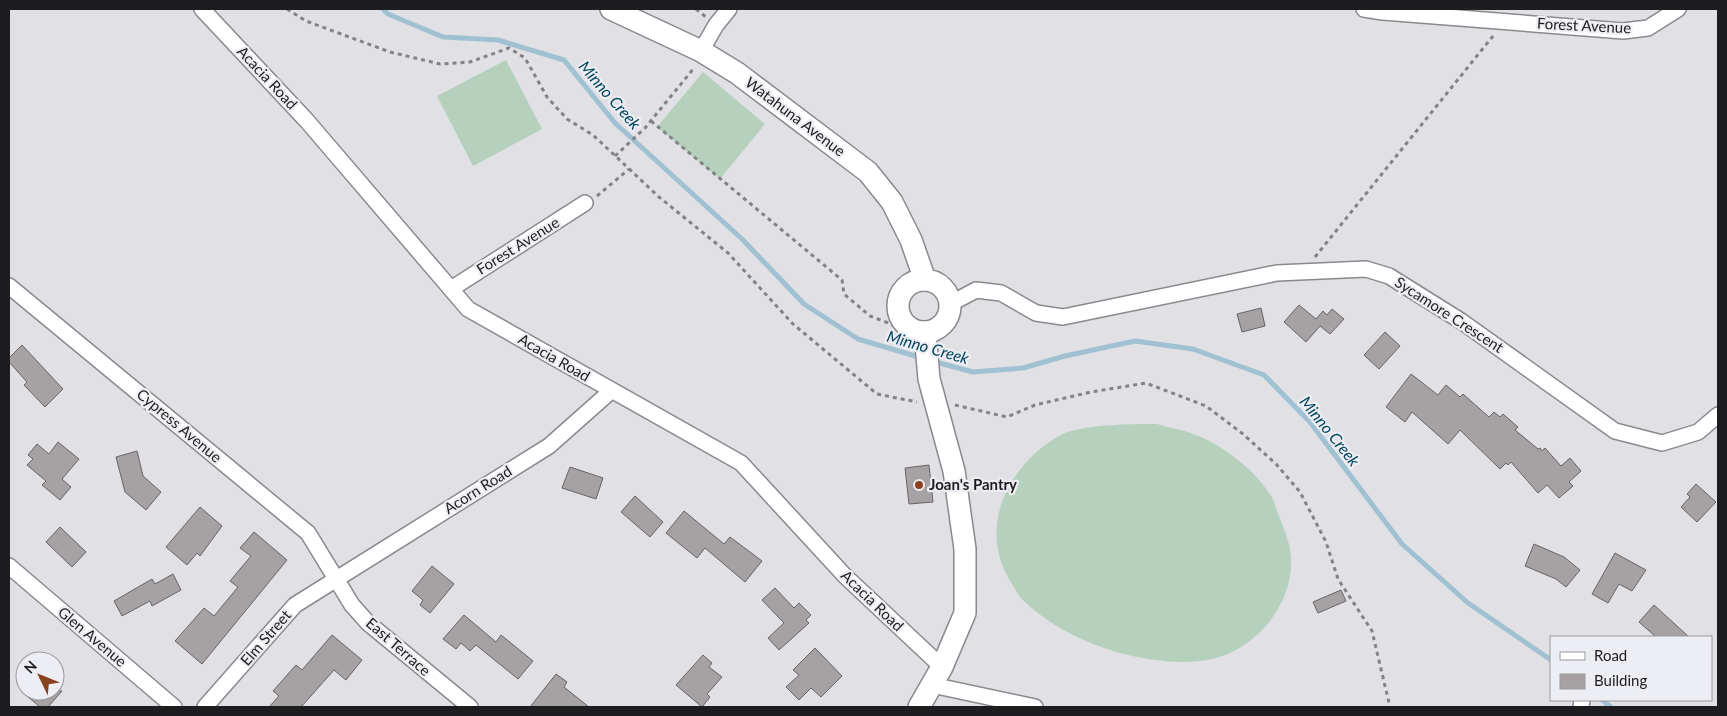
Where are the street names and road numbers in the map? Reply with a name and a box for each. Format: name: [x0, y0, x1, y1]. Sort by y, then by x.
street label: Forest Avenue: [1537, 14, 1632, 36]
street label: Acacia Road: [234, 42, 302, 113]
street label: Watahuna Avenue: [742, 73, 849, 160]
street label: Forest Avenue: [473, 213, 562, 278]
street label: Sycamore Crescent: [1392, 272, 1508, 356]
street label: Acacia Road: [515, 329, 594, 385]
street label: Cypress Avenue: [134, 385, 226, 466]
street label: Acorn Road: [440, 461, 515, 517]
street label: Acacia Road: [838, 566, 908, 635]
street label: Glen Avenue: [55, 602, 131, 670]
street label: Elm Street: [236, 605, 295, 669]
street label: East Terrace: [363, 613, 435, 679]

